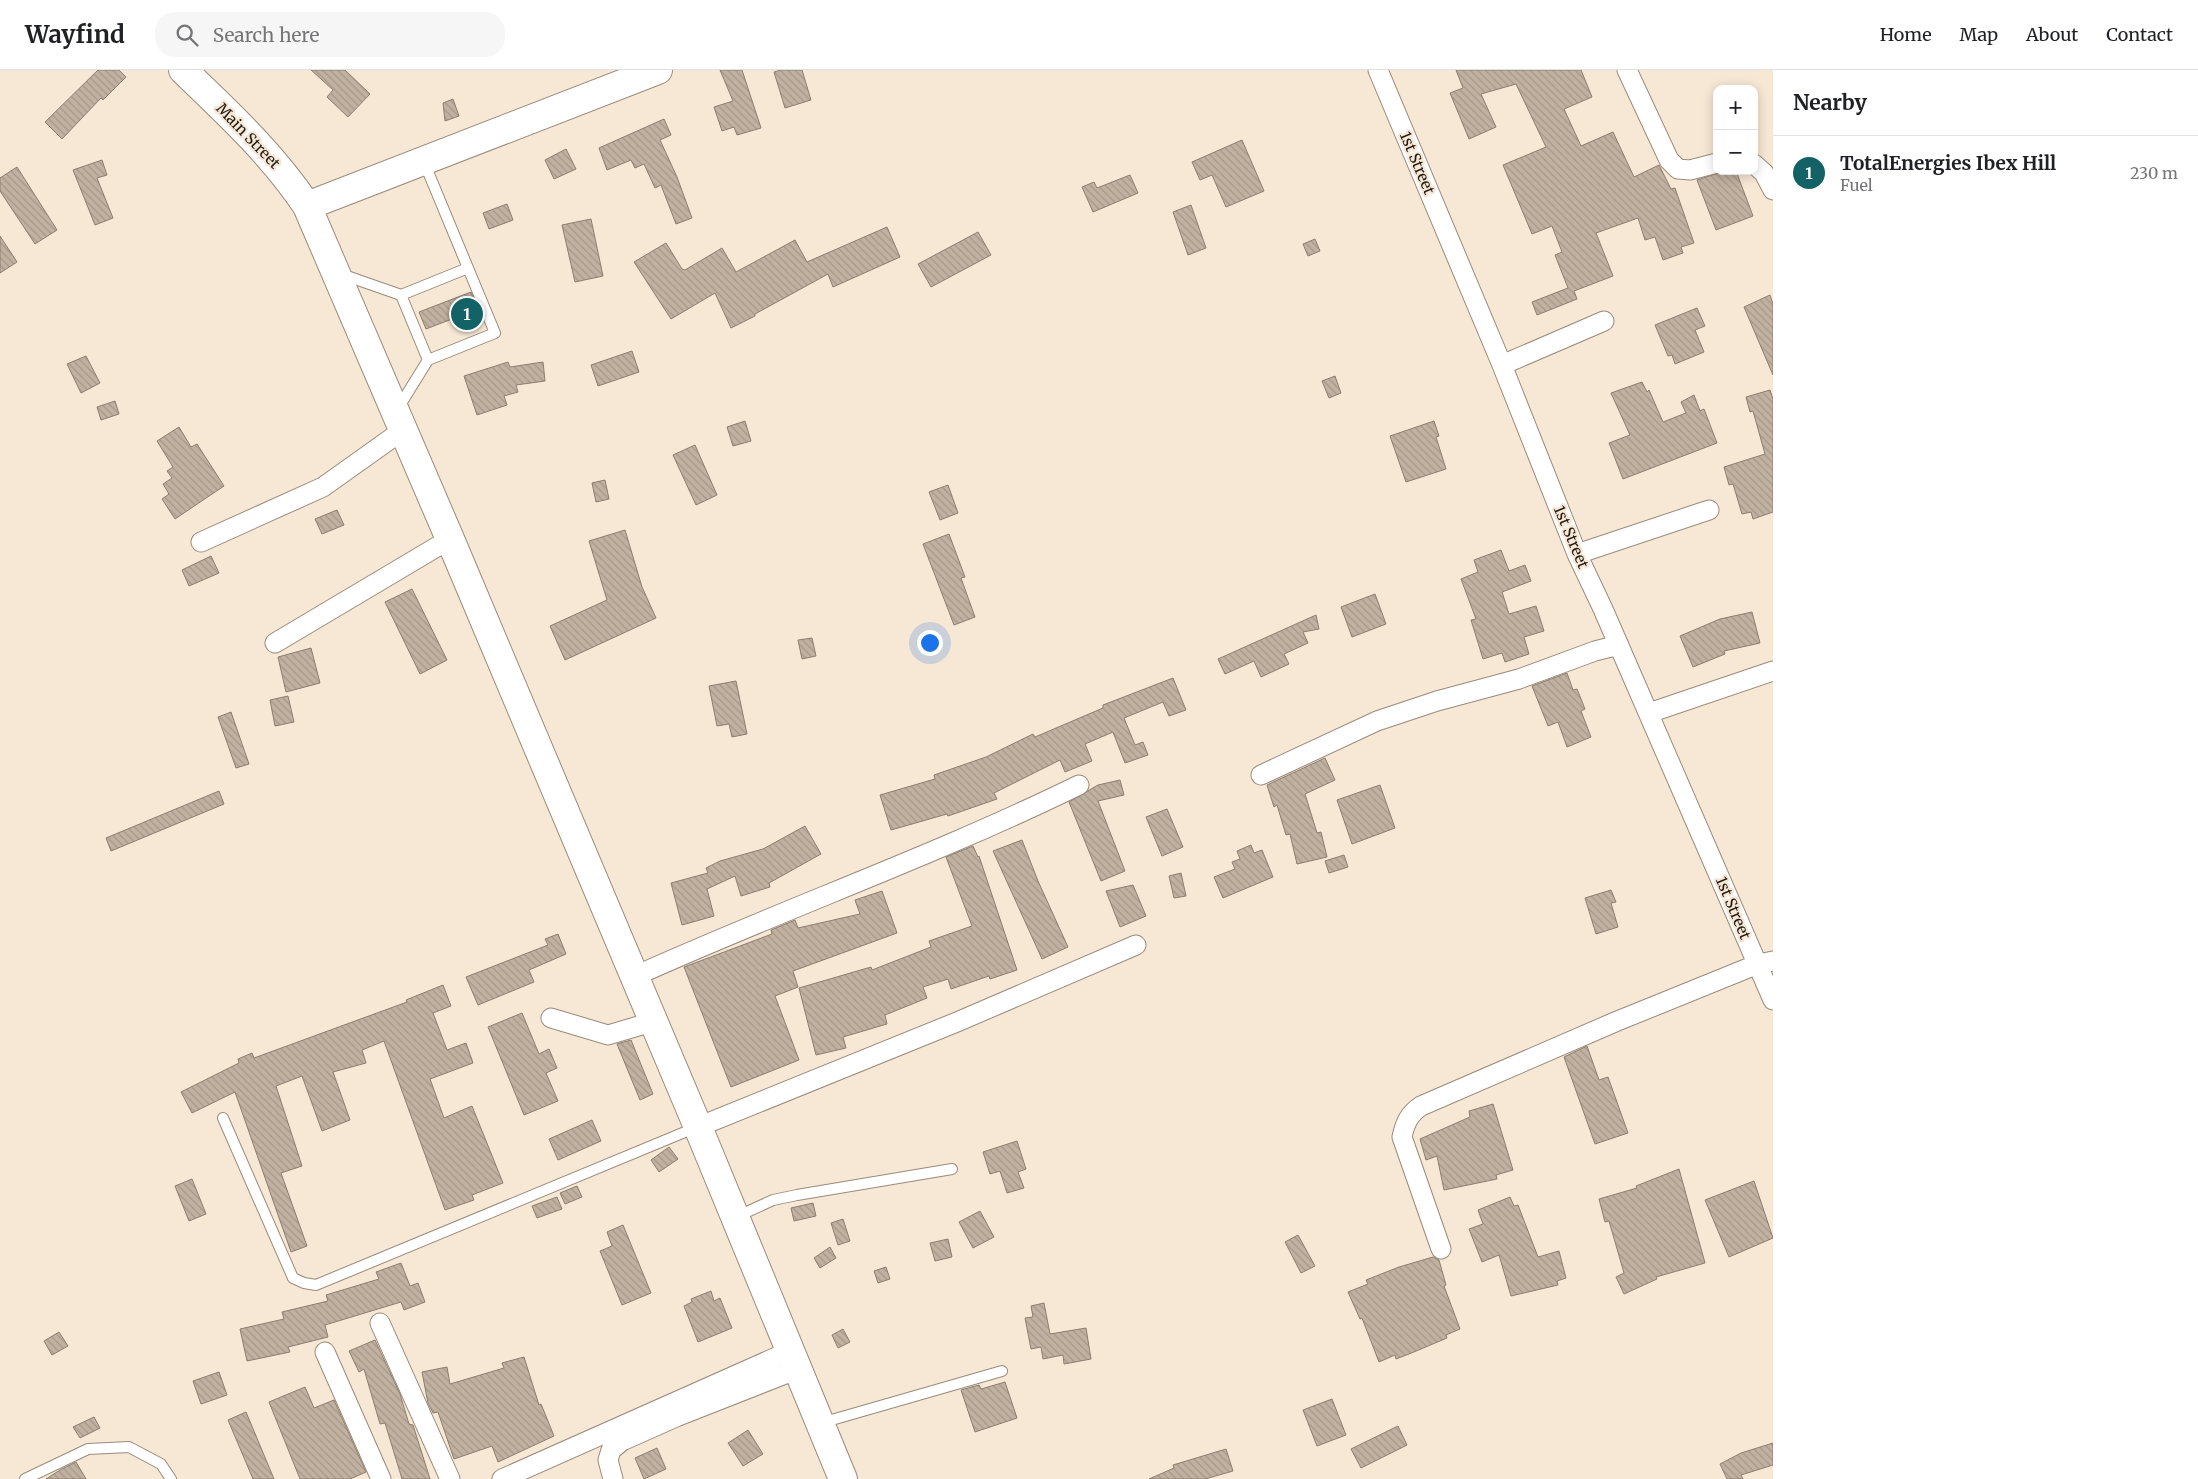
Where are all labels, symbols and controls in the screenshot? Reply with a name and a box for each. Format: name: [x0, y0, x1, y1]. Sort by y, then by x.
search box: [155, 12, 505, 57]
text: Wayfind: [25, 19, 125, 50]
icon: search: [173, 21, 201, 49]
text: Search here: [213, 23, 319, 47]
text: Home: [1880, 23, 1932, 46]
text: Map: [1960, 23, 1998, 46]
text: About: [2026, 23, 2078, 46]
text: Contact: [2106, 23, 2173, 46]
map controls: [1713, 85, 1758, 175]
button: +: [1713, 85, 1758, 130]
text: Nearby: [1793, 89, 1867, 116]
street label: Main Street: [212, 99, 285, 173]
street label: 1st Street: [1396, 129, 1439, 197]
button: −: [1713, 130, 1758, 175]
text: TotalEnergies Ibex Hill: [1840, 151, 2056, 175]
text: 1: [1805, 163, 1813, 183]
text: 230 m: [2130, 163, 2178, 183]
text: Fuel: [1840, 175, 1873, 195]
pin: 1: [451, 295, 483, 333]
street label: 1st Street: [1550, 503, 1593, 571]
your location: [917, 630, 943, 656]
street label: 1st Street: [1712, 874, 1755, 942]

